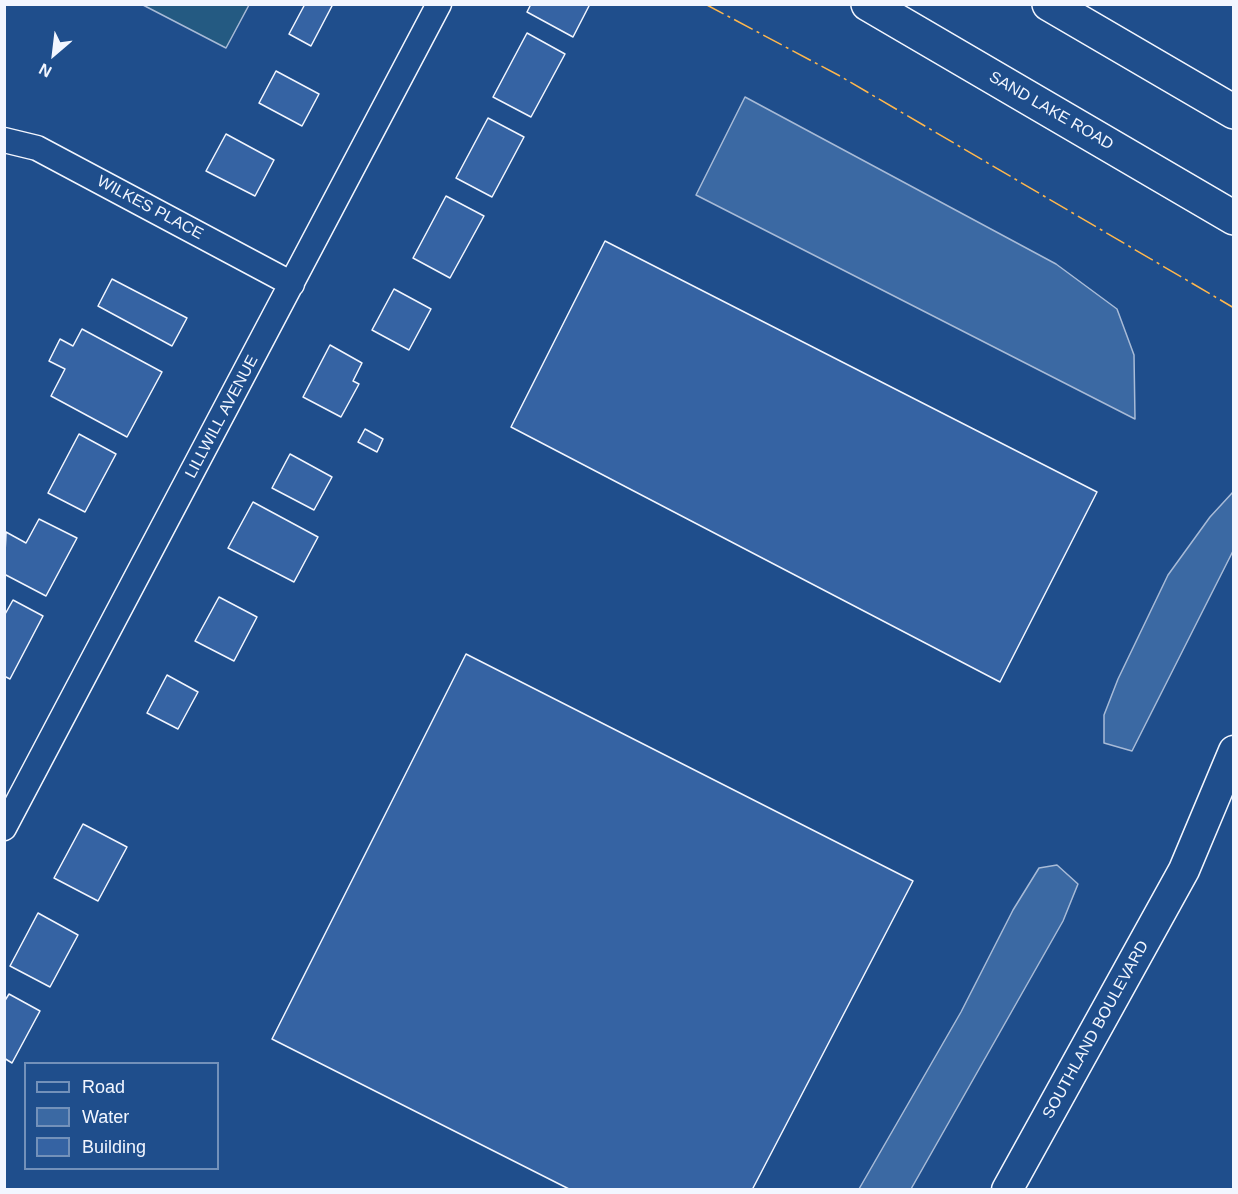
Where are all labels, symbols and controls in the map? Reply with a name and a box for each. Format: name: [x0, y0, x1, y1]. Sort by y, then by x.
north arrow: [24, 24, 84, 84]
text: N: [36, 60, 54, 81]
street label: SAND LAKE ROAD: [985, 68, 1117, 154]
street label: WILKES PLACE: [94, 172, 206, 244]
street label: LILLWILL AVENUE: [182, 352, 262, 482]
street label: SOUTHLAND BOULEVARD: [1039, 938, 1153, 1122]
legend: [24, 1062, 219, 1170]
text: Road: [82, 1077, 125, 1097]
text: Water: [82, 1107, 129, 1127]
text: Building: [82, 1137, 146, 1157]

